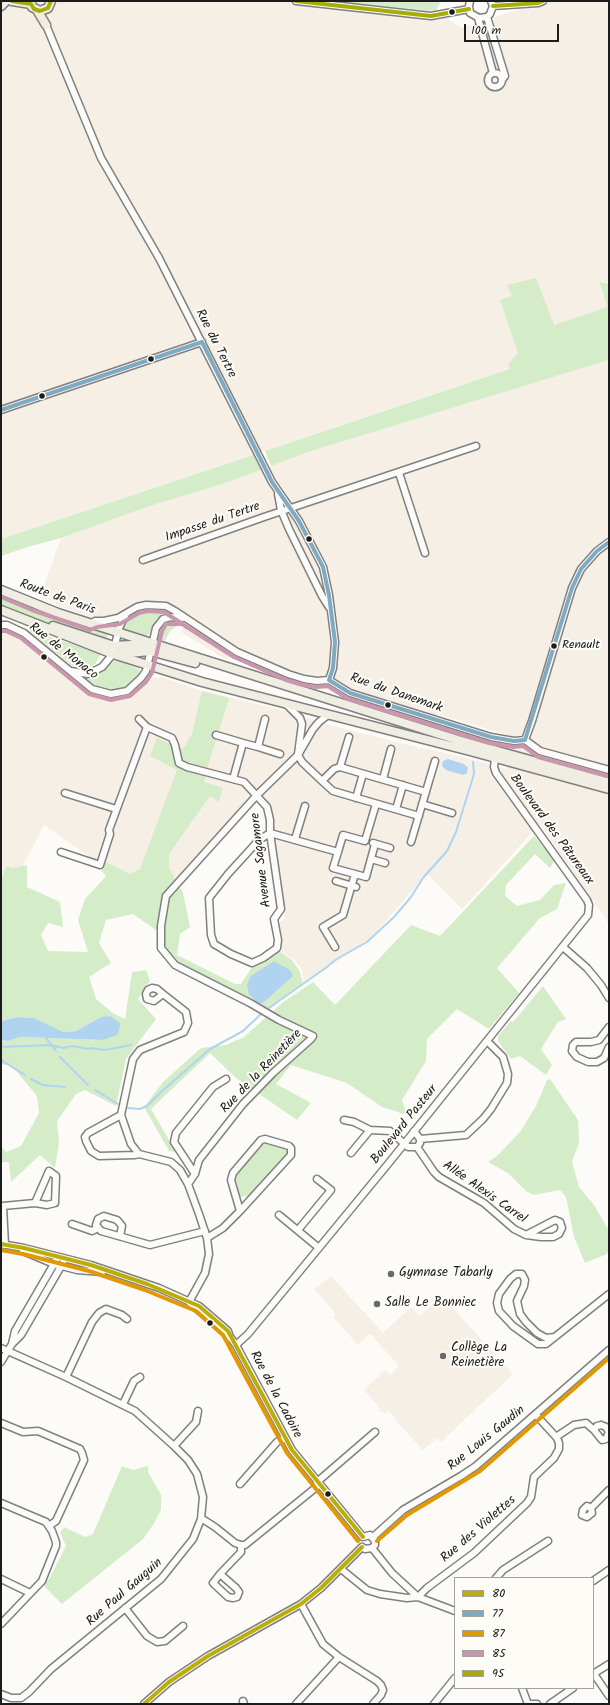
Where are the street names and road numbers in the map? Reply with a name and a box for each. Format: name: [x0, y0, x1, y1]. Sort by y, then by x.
street label: Rue du Tertre: [191, 307, 239, 381]
street label: Impasse du Tertre: [164, 499, 262, 547]
street label: Route de Paris: [17, 577, 97, 619]
street label: Rue de Monaco: [25, 620, 101, 684]
street label: Rue du Danemark: [348, 671, 444, 717]
street label: Boulevard des Pâtureaux: [506, 772, 596, 888]
street label: Avenue Sagamore: [248, 812, 276, 908]
street label: Rue de la Reinetière: [218, 1027, 306, 1117]
street label: Boulevard Pasteur: [368, 1082, 442, 1168]
street label: Allée Alexis Carrel: [439, 1158, 529, 1228]
street label: Rue de la Cadoire: [245, 1349, 305, 1441]
street label: Rue Louis Gaudin: [445, 1403, 529, 1475]
street label: Rue des Violettes: [438, 1493, 520, 1567]
street label: Rue Paul Gauguin: [84, 1556, 166, 1630]

